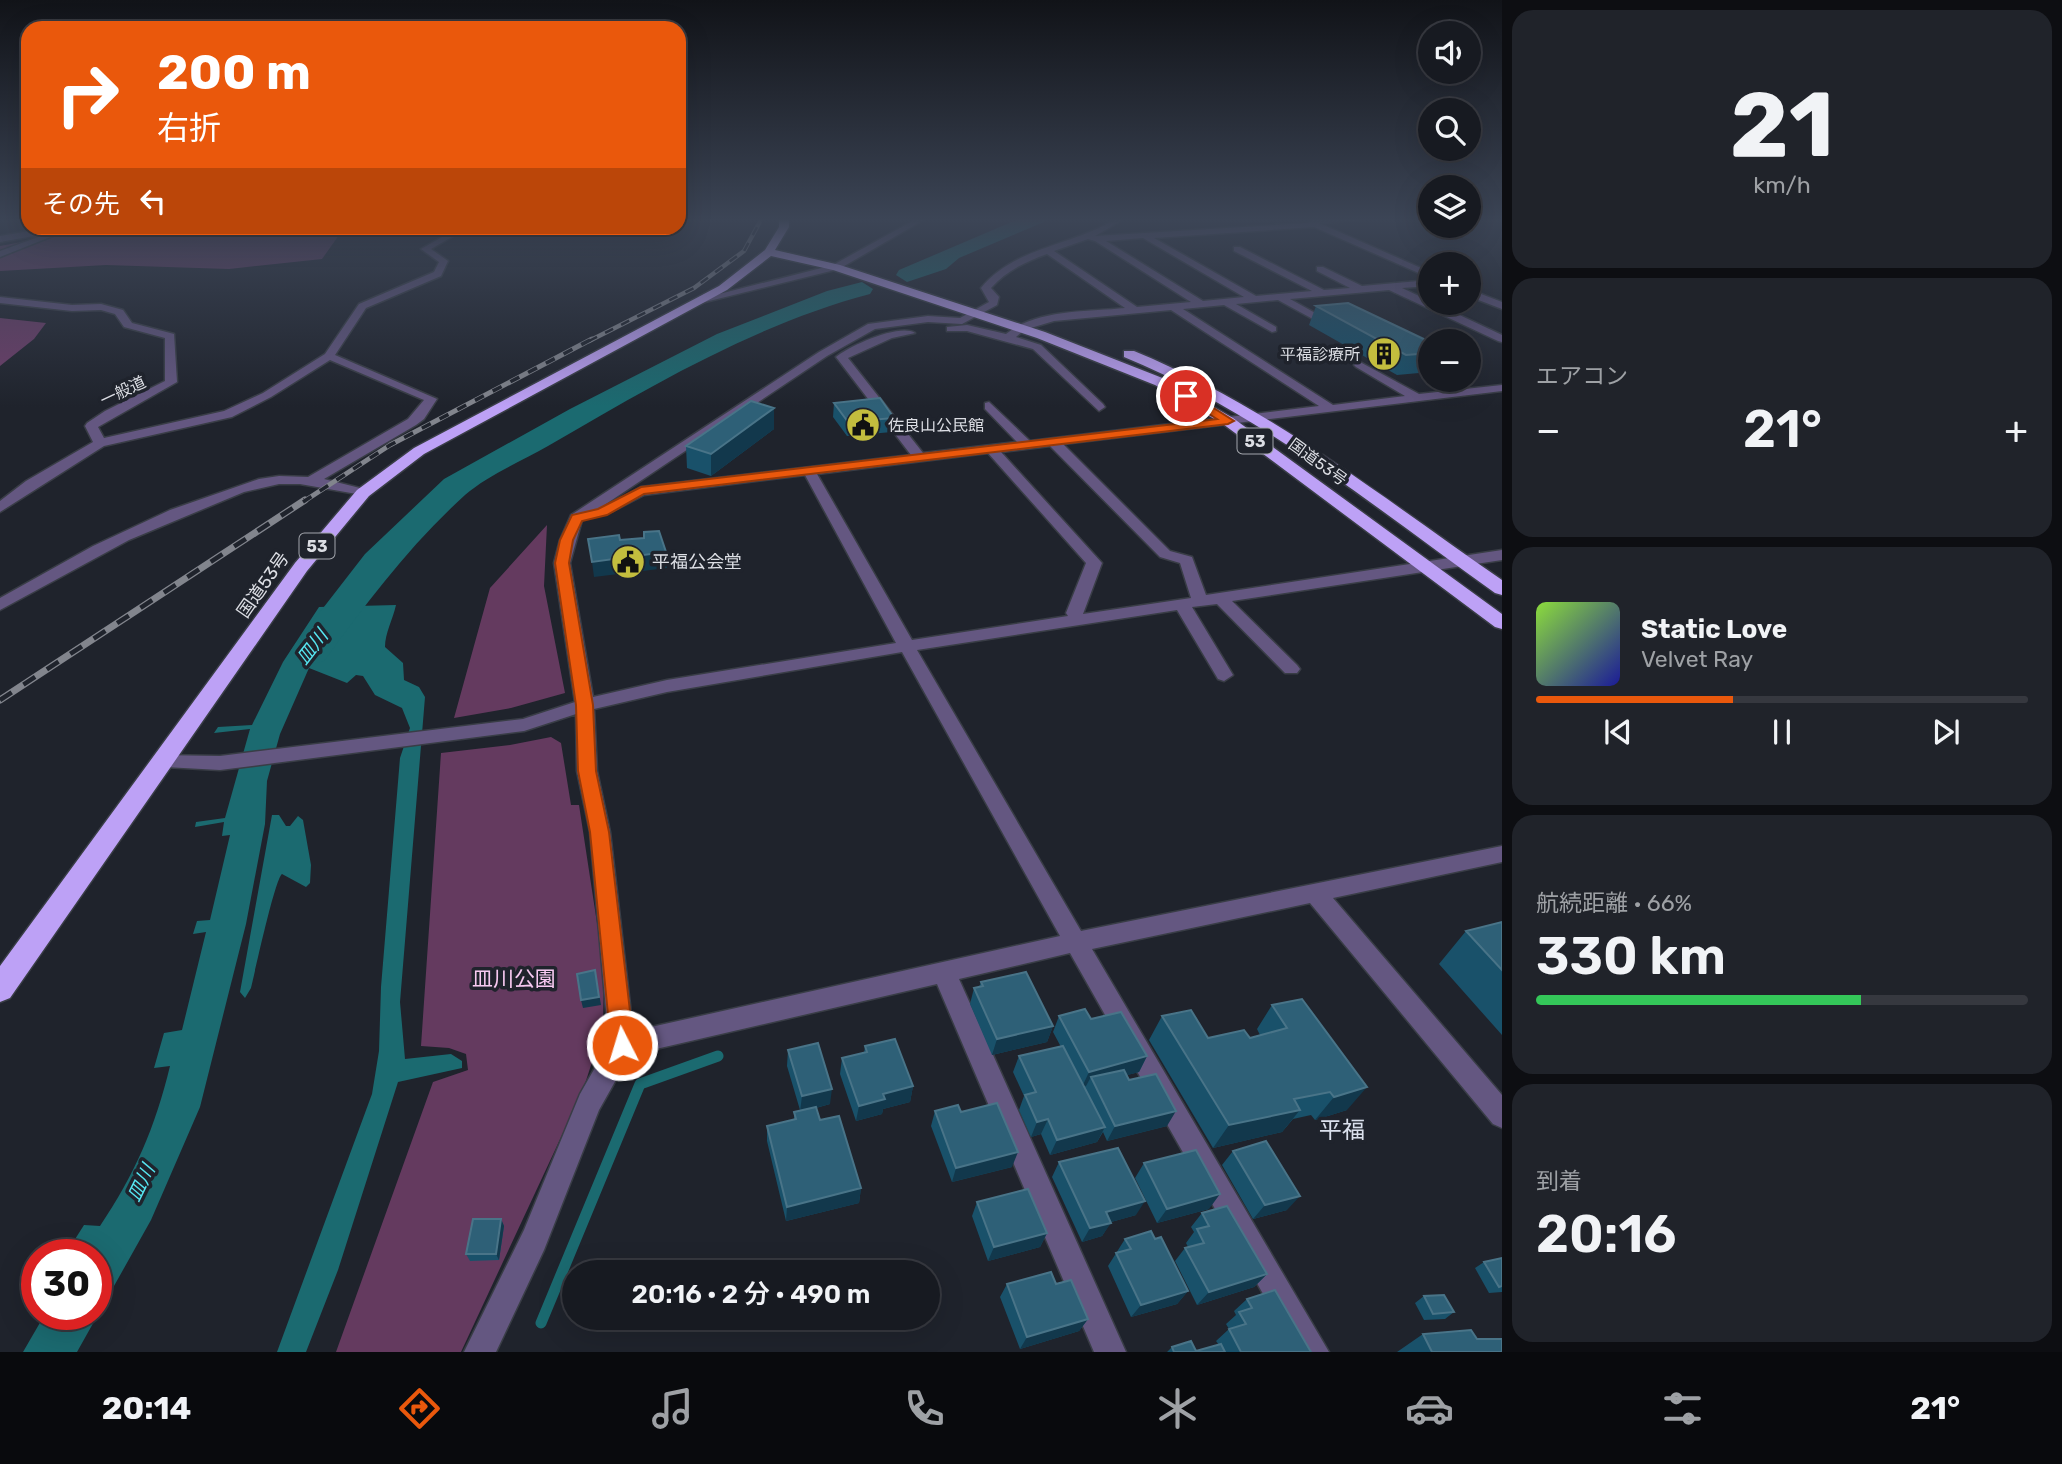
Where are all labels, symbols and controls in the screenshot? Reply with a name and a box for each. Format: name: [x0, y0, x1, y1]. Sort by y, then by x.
map controls: [1418, 21, 1481, 392]
button: sound: [1418, 21, 1481, 84]
text: 200 m: [157, 43, 311, 101]
icon: right: [42, 49, 133, 140]
text: 21: [1730, 71, 1834, 179]
button: search: [1418, 98, 1481, 161]
text: 右折: [157, 109, 221, 147]
text: km/h: [1753, 171, 1811, 199]
button: layers: [1418, 175, 1481, 238]
icon: left: [134, 182, 172, 220]
text: その先: [42, 189, 120, 220]
button: +: [1418, 252, 1481, 315]
button: −: [1418, 329, 1481, 392]
building icon: 平福診療所: [1365, 335, 1403, 373]
place label: 平福診療所: [1280, 345, 1360, 364]
text: エアコン: [1536, 362, 1628, 390]
pin: [1156, 366, 1216, 426]
street label: 一般道: [97, 372, 149, 410]
icon: arrive: [1167, 377, 1205, 415]
text: 21°: [1743, 398, 1822, 460]
public building icon: 佐良山公民館: [844, 406, 882, 444]
text: −: [1536, 407, 1561, 453]
text: +: [2004, 407, 2028, 453]
place label: 佐良山公民館: [888, 416, 984, 435]
road number: 53: [1238, 428, 1272, 454]
street label: 国道53号: [1285, 435, 1351, 489]
road number: 53: [300, 534, 334, 558]
public building icon: 平福公会堂: [609, 543, 647, 581]
street label: 国道53号: [232, 548, 294, 622]
place label: 平福公会堂: [652, 551, 742, 573]
text: Static Love: [1641, 614, 1787, 645]
water label: 皿川: [291, 623, 334, 669]
text: Velvet Ray: [1641, 645, 1753, 673]
icon: previous: [1599, 713, 1637, 751]
icon: pause: [1763, 713, 1801, 751]
icon: next: [1927, 713, 1965, 751]
text: 航続距離 · 66%: [1536, 889, 1692, 917]
text: 330 km: [1536, 925, 1726, 987]
park label: 皿川公園: [472, 966, 556, 991]
position arrow: [585, 1008, 659, 1082]
district label: 平福: [1319, 1116, 1365, 1144]
water label: 皿川: [122, 1159, 161, 1205]
text: 到着: [1536, 1167, 1582, 1195]
text: 20:16: [1536, 1203, 1677, 1265]
speed limit sign: 30: [21, 1239, 112, 1330]
text: 20:16 · 2 分 · 490 m: [632, 1279, 870, 1310]
icon: directions: [395, 1384, 444, 1433]
icon: music: [648, 1384, 697, 1433]
icon: phone: [900, 1384, 949, 1433]
icon: climate: [1153, 1384, 1202, 1433]
icon: car: [1405, 1384, 1454, 1433]
icon: filters: [1658, 1384, 1707, 1433]
text: 20:14: [102, 1389, 191, 1427]
text: 21°: [1910, 1389, 1960, 1427]

